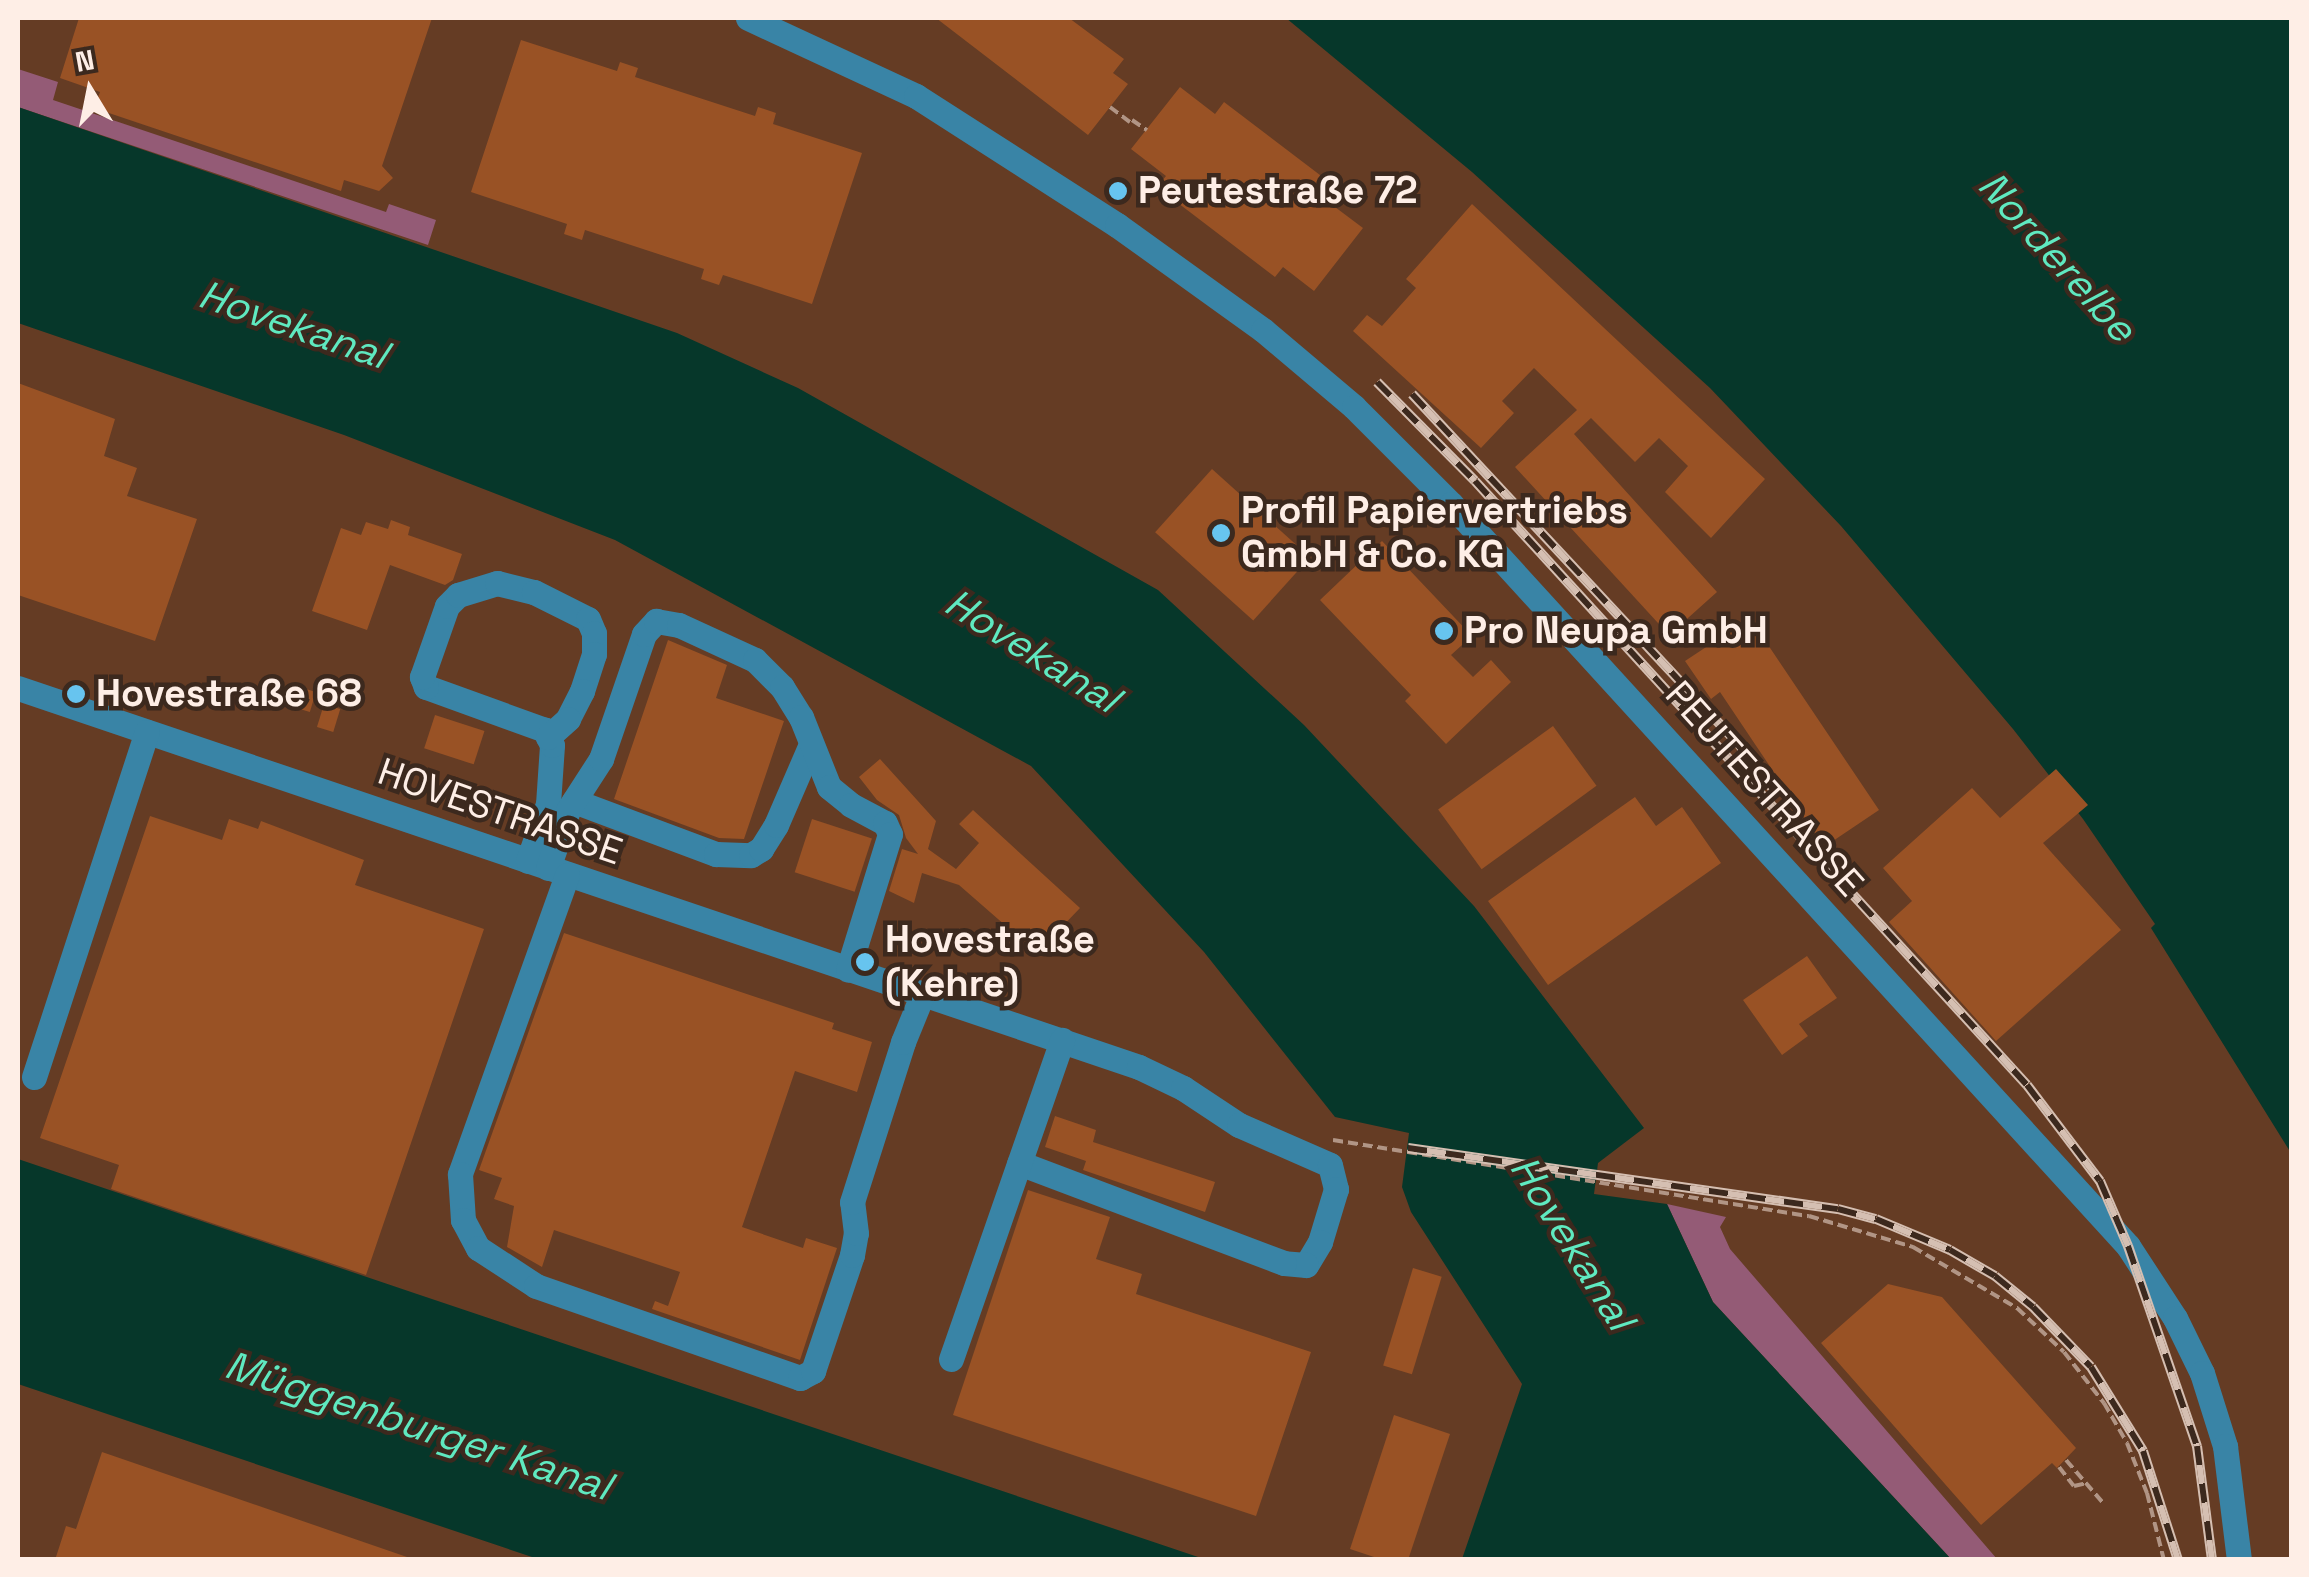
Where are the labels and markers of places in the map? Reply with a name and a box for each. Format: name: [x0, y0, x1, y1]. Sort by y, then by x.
place label: Peutestraße 72: [1138, 168, 1418, 214]
marker: Peutestraße 72: [1107, 180, 1129, 202]
place label: Profil Papiervertriebs GmbH & Co. KG: [1241, 488, 1628, 578]
marker: Profil Papiervertriebs GmbH & Co. KG: [1210, 522, 1232, 544]
place label: Pro Neupa GmbH: [1464, 608, 1768, 654]
marker: Pro Neupa GmbH: [1433, 620, 1455, 642]
place label: Hovestraße 68: [96, 671, 362, 717]
marker: Hovestraße 68: [65, 683, 87, 705]
place label: Hovestraße (Kehre): [885, 917, 1095, 1006]
marker: Hovestraße (Kehre): [854, 951, 876, 973]

